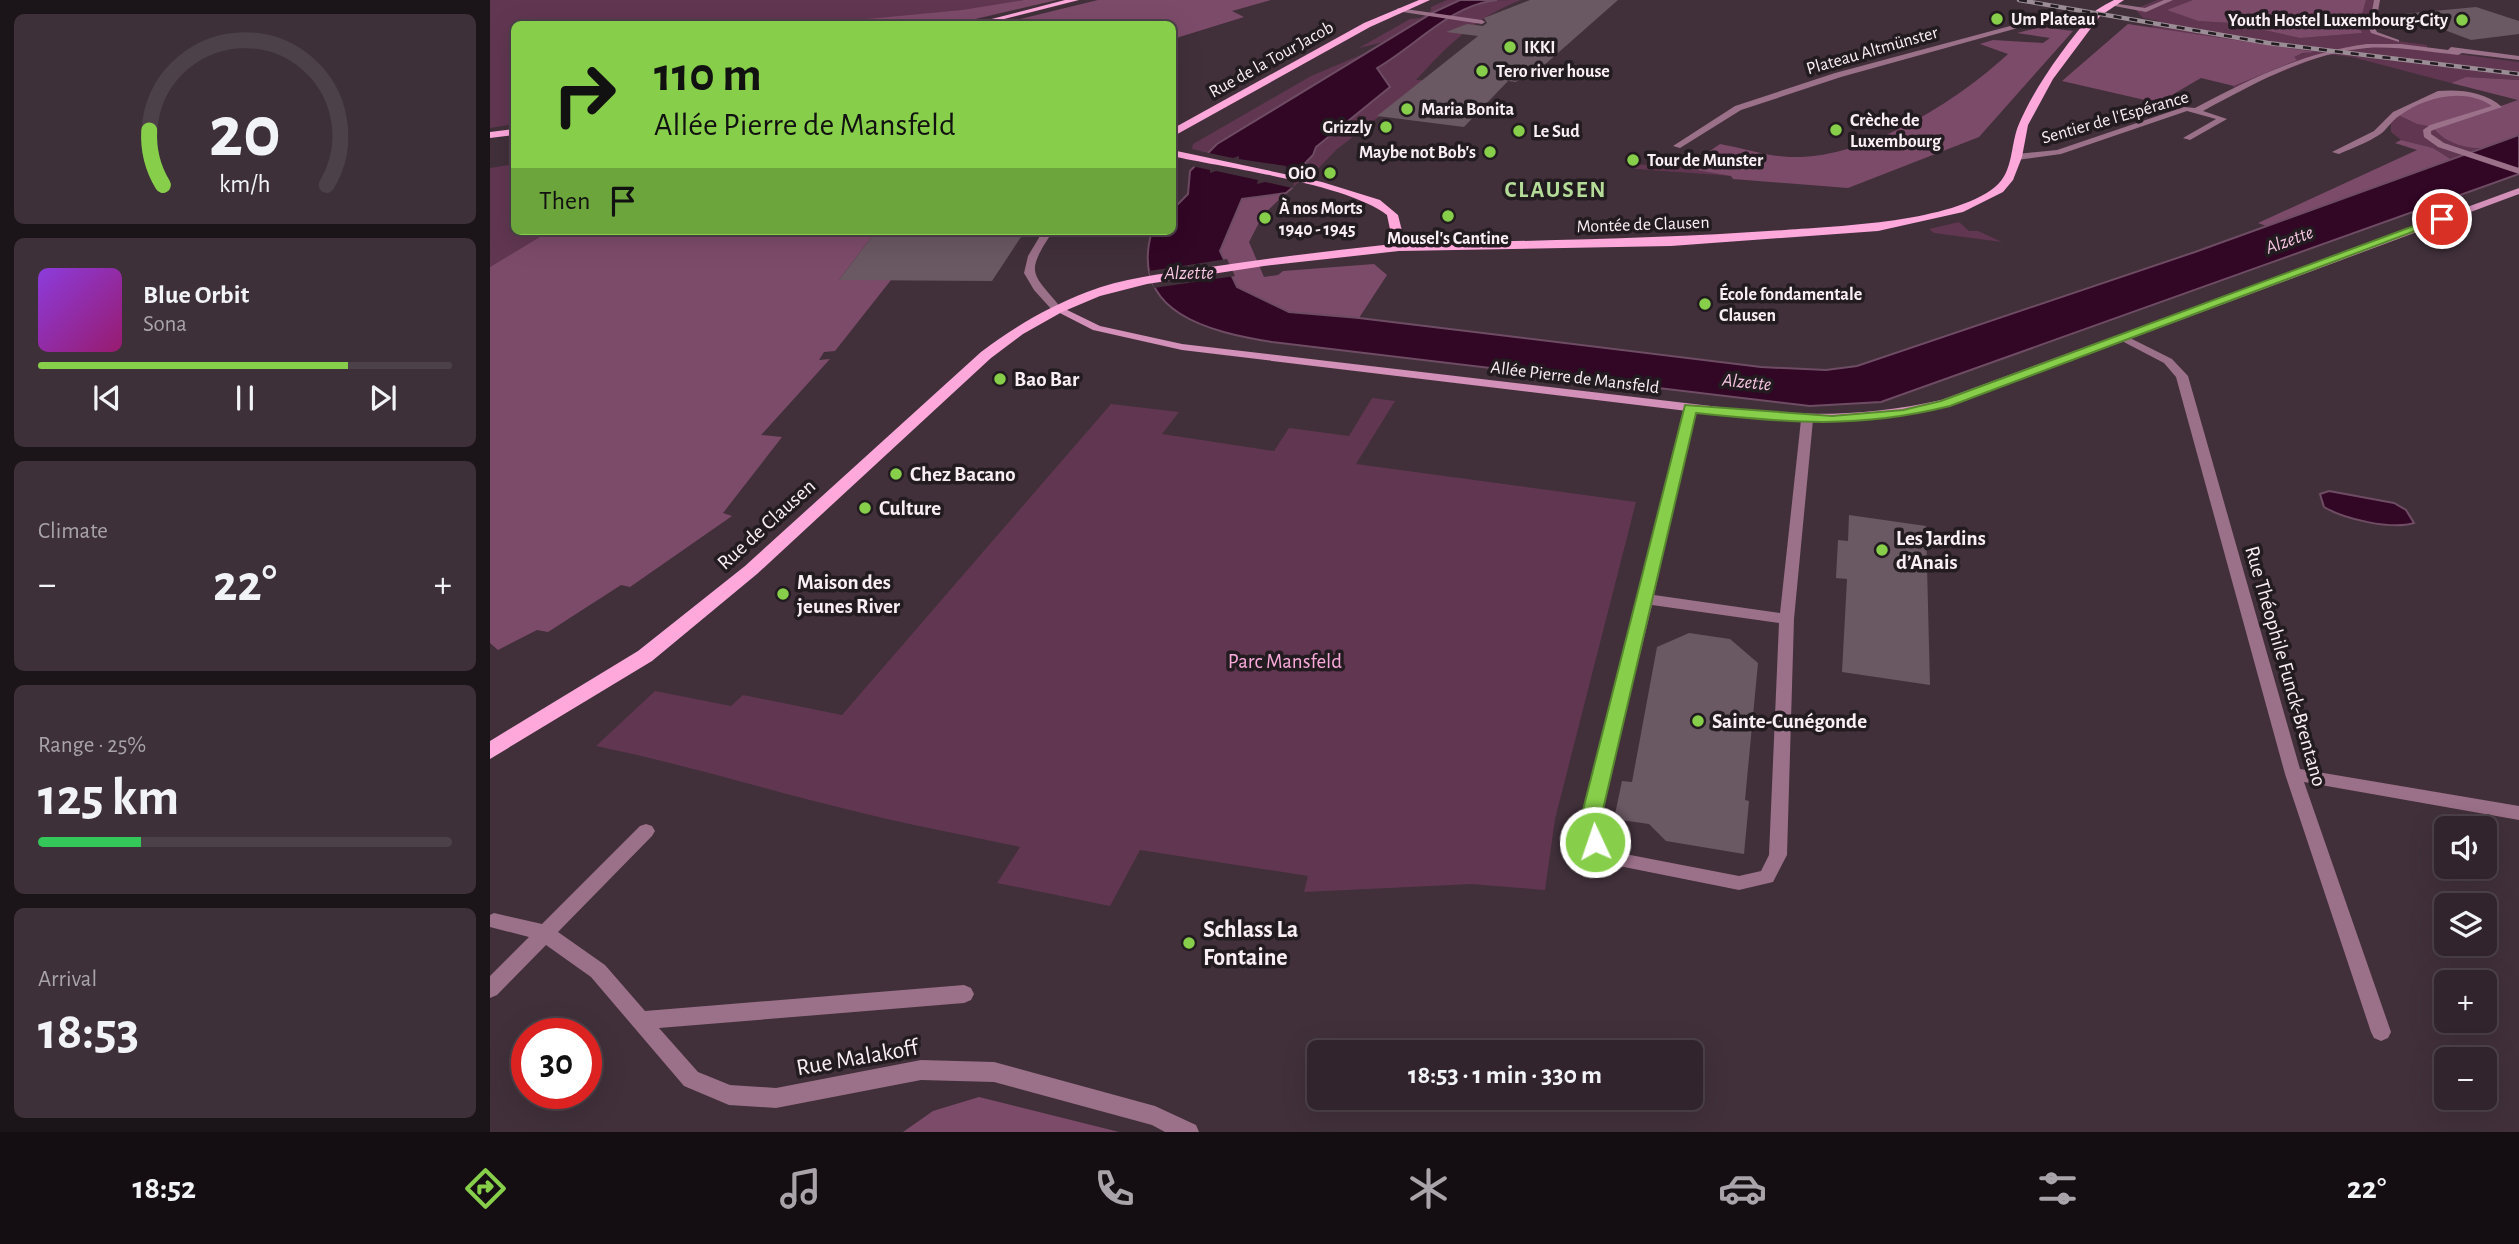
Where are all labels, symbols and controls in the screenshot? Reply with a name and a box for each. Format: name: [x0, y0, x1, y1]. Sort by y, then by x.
marker: Um Plateau: [1989, 11, 2005, 27]
place label: Um Plateau: [2011, 11, 2096, 29]
place label: Youth Hostel Luxembourg-City: [2228, 12, 2449, 30]
marker: Youth Hostel Luxembourg-City: [2454, 12, 2470, 28]
street label: Rue de la Tour Jacob: [1206, 18, 1337, 101]
street label: Plateau Altmünster: [1804, 24, 1940, 78]
marker: IKKI: [1502, 39, 1518, 55]
place label: IKKI: [1524, 39, 1556, 57]
icon: right: [539, 49, 630, 140]
text: 110 m: [654, 51, 762, 100]
marker: Tero river house: [1474, 63, 1490, 79]
place label: Tero river house: [1496, 63, 1610, 81]
street label: Sentier de l'Espérance: [2040, 88, 2191, 148]
text: 20: [209, 97, 281, 170]
marker: Maria Bonita: [1399, 101, 1415, 117]
place label: Maria Bonita: [1421, 101, 1514, 119]
text: Allée Pierre de Mansfeld: [654, 109, 956, 141]
place label: Crèche de Luxembourg: [1850, 112, 1942, 151]
place label: Grizzly: [1323, 119, 1373, 137]
marker: Grizzly: [1378, 119, 1394, 135]
marker: Crèche de Luxembourg: [1828, 122, 1844, 138]
marker: Le Sud: [1511, 123, 1527, 139]
place label: Le Sud: [1533, 123, 1580, 141]
place label: Maybe not Bob's: [1359, 144, 1476, 162]
marker: Maybe not Bob's: [1482, 144, 1498, 160]
marker: Tour de Munster: [1625, 152, 1641, 168]
place label: Tour de Munster: [1647, 152, 1764, 170]
place label: OiO: [1288, 165, 1316, 183]
marker: OiO: [1322, 165, 1338, 181]
text: km/h: [219, 172, 271, 197]
district label: CLAUSEN: [1504, 179, 1608, 202]
icon: arrive: [604, 182, 642, 220]
text: Then: [539, 188, 590, 214]
pin: [2412, 189, 2472, 249]
place label: À nos Morts 1940 - 1945: [1279, 197, 1363, 239]
icon: arrive: [2423, 200, 2461, 238]
marker: Mousel's Cantine: [1440, 208, 1456, 224]
marker: À nos Morts 1940 - 1945: [1257, 210, 1273, 226]
street label: Montée de Clausen: [1576, 214, 1710, 236]
water label: Alzette: [2262, 223, 2316, 258]
place label: Mousel's Cantine: [1387, 230, 1509, 248]
water label: Alzette: [1163, 264, 1214, 283]
text: Blue Orbit: [143, 282, 249, 308]
place label: École fondamentale Clausen: [1719, 283, 1862, 325]
marker: École fondamentale Clausen: [1697, 296, 1713, 312]
text: Sona: [143, 313, 187, 336]
street label: Allée Pierre de Mansfeld: [1490, 359, 1660, 397]
place label: Bao Bar: [1014, 369, 1080, 390]
water label: Alzette: [1720, 370, 1772, 395]
marker: Bao Bar: [992, 371, 1008, 387]
icon: previous: [88, 379, 126, 417]
icon: pause: [226, 379, 264, 417]
icon: next: [364, 379, 402, 417]
place label: Chez Bacano: [910, 464, 1016, 485]
marker: Chez Bacano: [888, 466, 904, 482]
street label: Rue de Clausen: [713, 475, 819, 574]
place label: Culture: [879, 498, 941, 519]
marker: Culture: [857, 500, 873, 516]
text: Climate: [38, 520, 108, 543]
place label: Les Jardins d’Anais: [1896, 528, 1986, 573]
marker: Les Jardins d’Anais: [1874, 542, 1890, 558]
street label: Rue Théophile Funck-Brentano: [2241, 544, 2330, 789]
text: 22°: [213, 558, 277, 610]
text: −: [38, 566, 56, 604]
text: +: [434, 566, 452, 604]
place label: Maison des jeunes River: [797, 572, 901, 617]
marker: Maison des jeunes River: [775, 586, 791, 602]
park label: Parc Mansfeld: [1228, 651, 1342, 672]
place label: Sainte-Cunégonde: [1712, 711, 1867, 732]
marker: Sainte-Cunégonde: [1690, 713, 1706, 729]
text: Range · 25%: [38, 734, 146, 757]
text: 125 km: [38, 772, 179, 824]
position arrow: [1558, 805, 1632, 879]
map controls: [2434, 816, 2497, 1110]
button: sound: [2434, 816, 2497, 879]
button: layers: [2434, 893, 2497, 956]
place label: Schlass La Fontaine: [1203, 918, 1298, 970]
marker: Schlass La Fontaine: [1181, 935, 1197, 951]
text: Arrival: [38, 968, 97, 991]
button: +: [2434, 970, 2497, 1033]
text: 18:53: [38, 1006, 139, 1058]
speed limit sign: 30: [511, 1018, 602, 1109]
street label: Rue Malakoff: [794, 1035, 922, 1081]
button: −: [2434, 1047, 2497, 1110]
text: 18:53 · 1 min · 330 m: [1408, 1062, 1602, 1088]
icon: directions: [461, 1164, 510, 1213]
icon: music: [776, 1164, 825, 1213]
icon: phone: [1090, 1164, 1139, 1213]
icon: climate: [1404, 1164, 1453, 1213]
icon: car: [1718, 1164, 1767, 1213]
icon: filters: [2033, 1164, 2082, 1213]
text: 18:52: [133, 1172, 196, 1204]
text: 22°: [2347, 1172, 2386, 1204]

